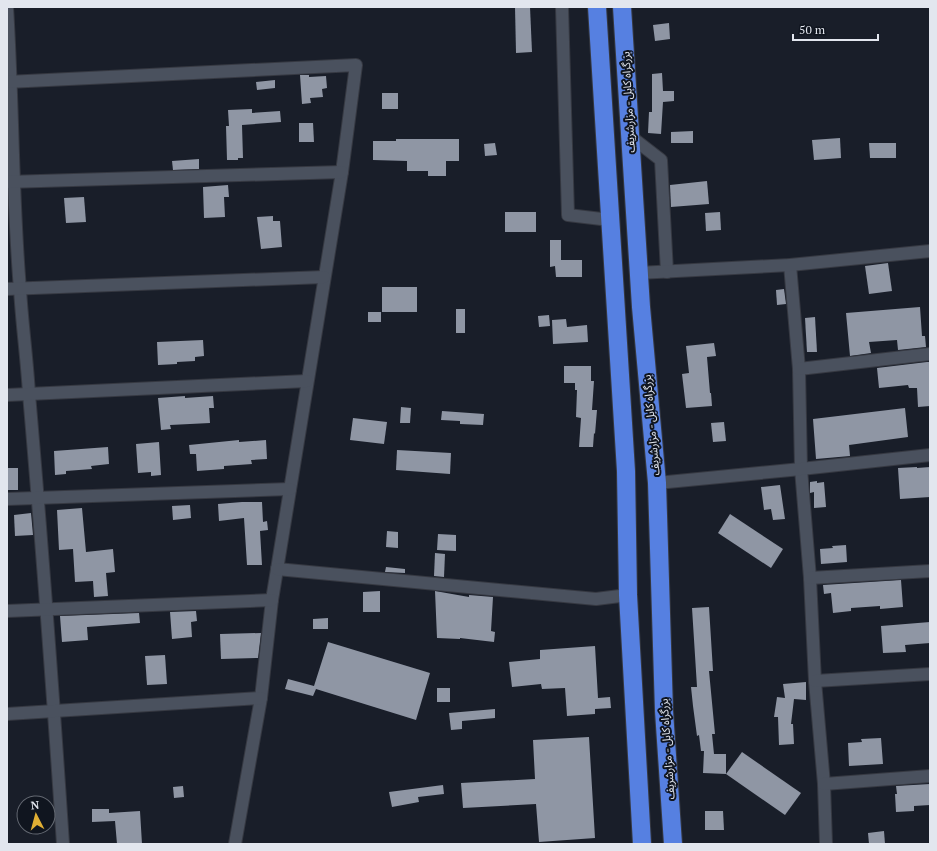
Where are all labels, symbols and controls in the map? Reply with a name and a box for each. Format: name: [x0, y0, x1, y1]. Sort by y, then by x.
scale bar: [793, 16, 878, 42]
text: 50 m: [799, 22, 826, 37]
street label: بزرگراه کابل - مزارشریف: [618, 51, 638, 153]
street label: بزرگراه کابل - مزارشریف: [640, 374, 662, 476]
street label: بزرگراه کابل - مزارشریف: [656, 698, 678, 800]
north arrow: [16, 795, 56, 835]
text: N: [30, 798, 40, 812]

